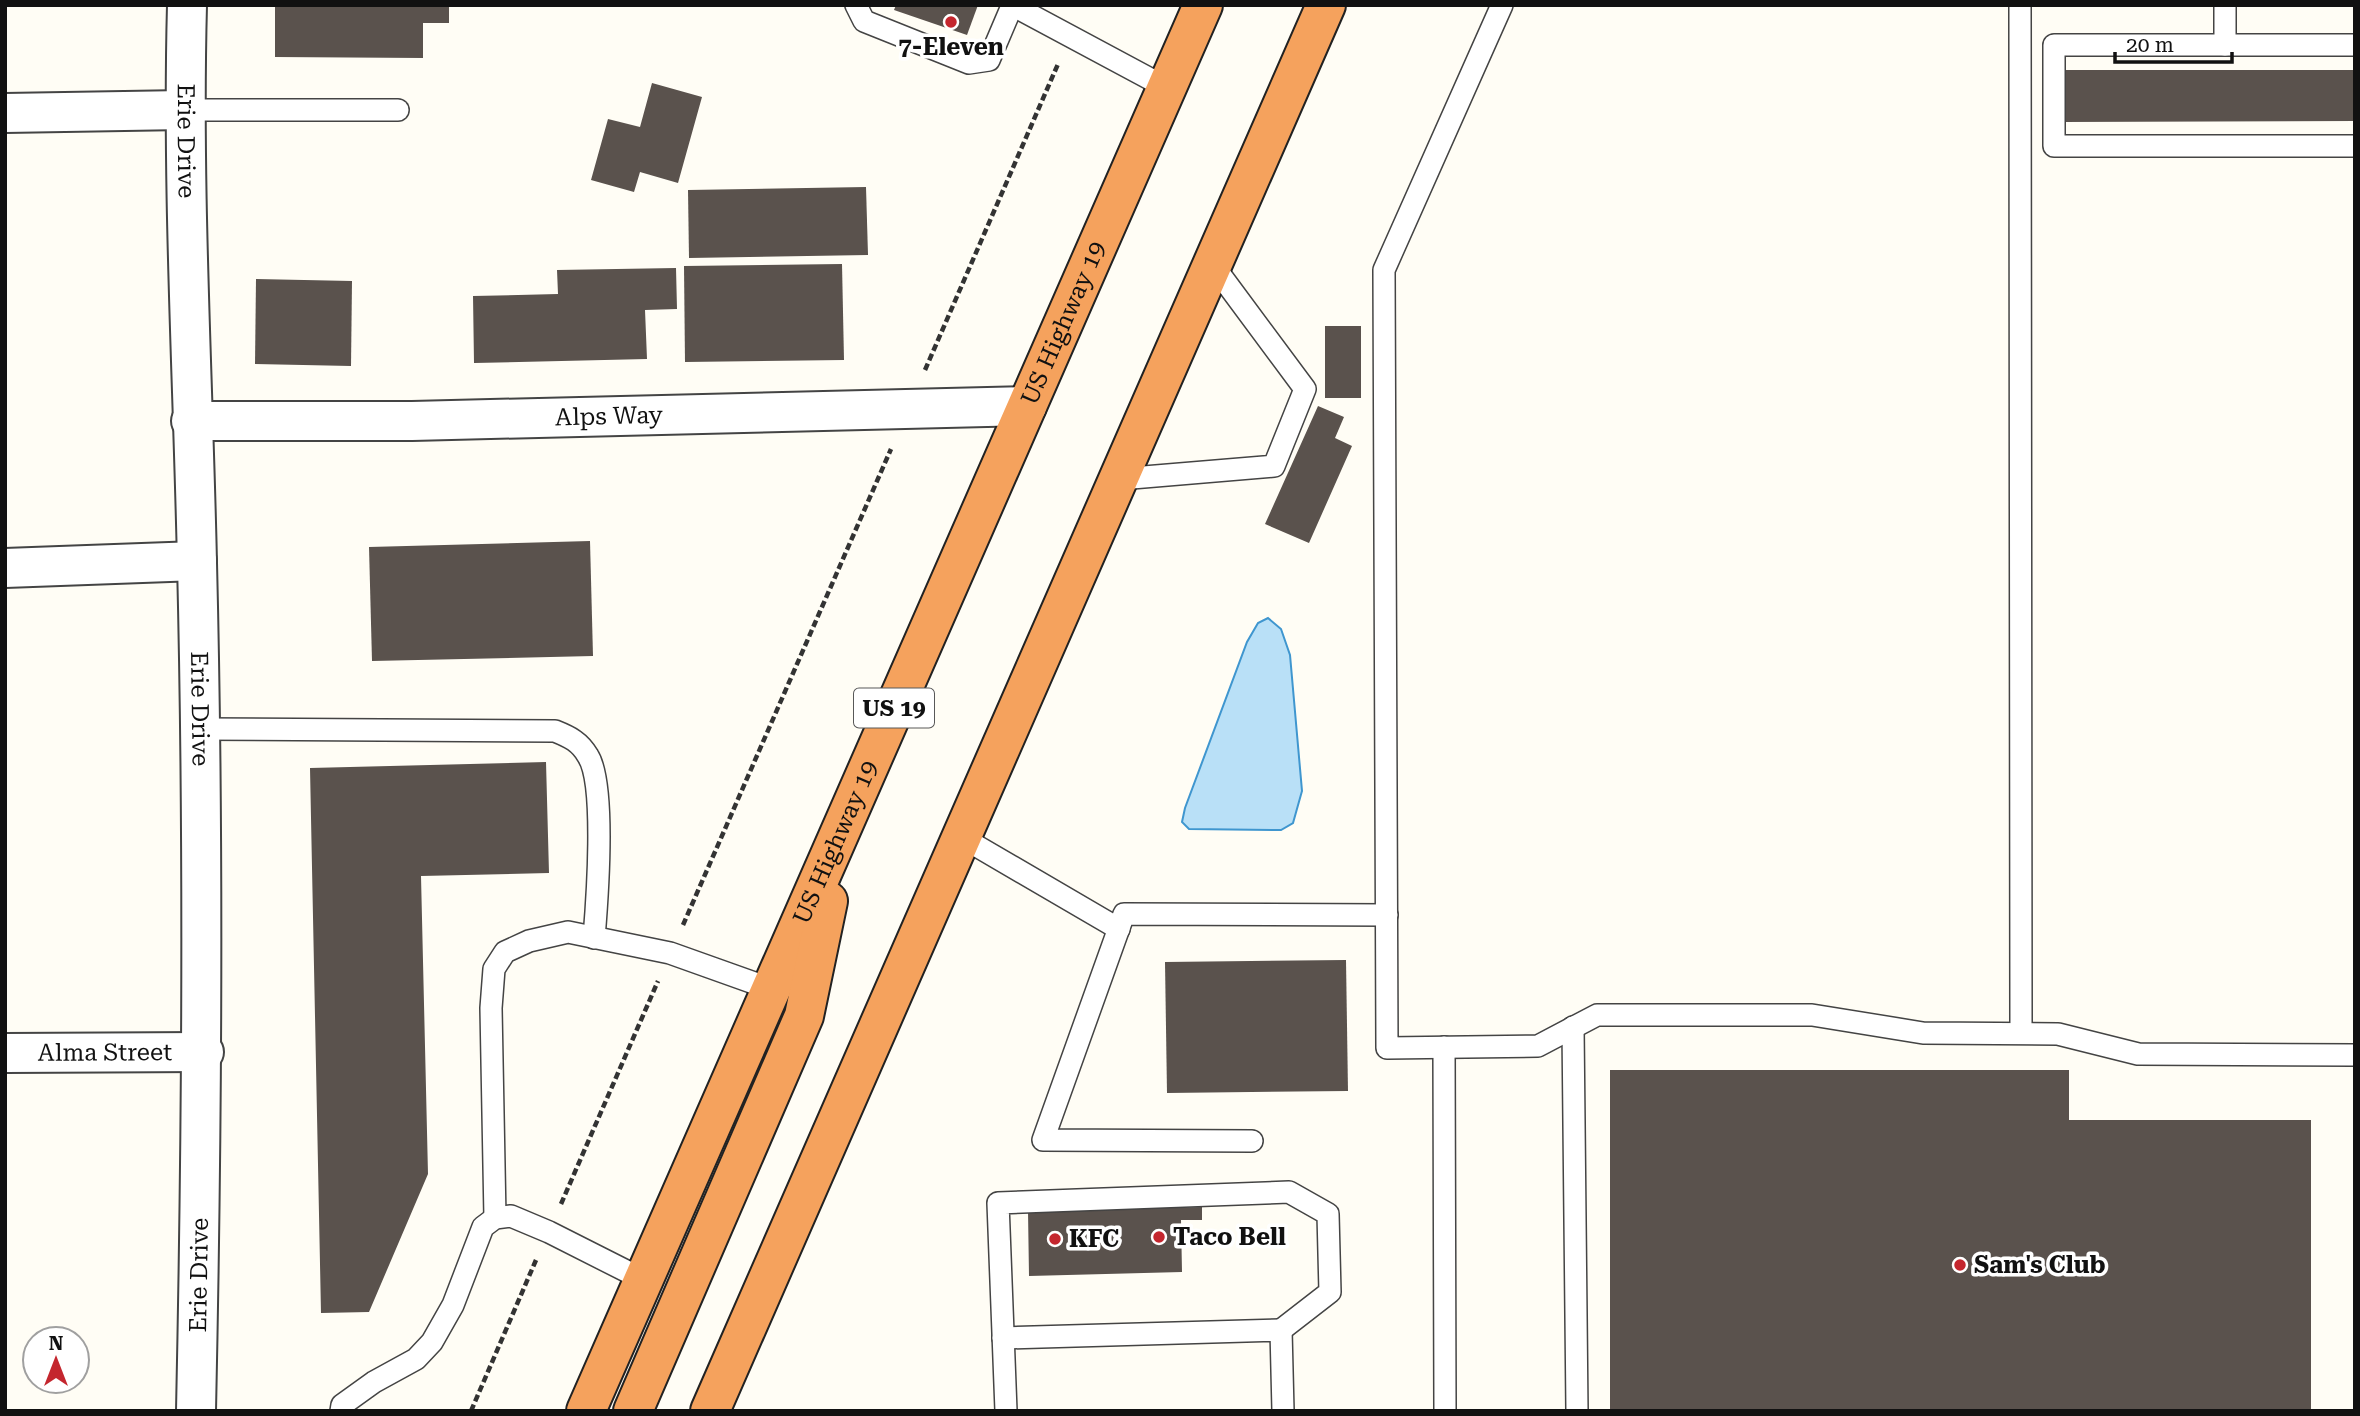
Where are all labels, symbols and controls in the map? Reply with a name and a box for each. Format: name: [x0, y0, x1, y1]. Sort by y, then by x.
marker: 7-Eleven: [943, 14, 959, 30]
scale bar: [2115, 21, 2232, 65]
place label: 7-Eleven: [898, 33, 1004, 61]
text: 20 m: [2126, 33, 2174, 57]
street label: Erie Drive: [172, 83, 201, 199]
street label: US Highway 19: [1015, 237, 1112, 409]
street label: Alps Way: [555, 401, 664, 432]
street label: Erie Drive: [185, 651, 215, 766]
road number: US 19: [854, 688, 934, 728]
street label: US Highway 19: [787, 756, 884, 928]
street label: Alma Street: [38, 1038, 172, 1067]
street label: Erie Drive: [184, 1217, 214, 1333]
place label: Taco Bell: [1173, 1223, 1286, 1251]
place label: KFC: [1069, 1225, 1119, 1253]
marker: Taco Bell: [1151, 1229, 1167, 1245]
marker: KFC: [1047, 1231, 1063, 1247]
place label: Sam's Club: [1974, 1251, 2106, 1279]
marker: Sam's Club: [1952, 1257, 1968, 1273]
north arrow: [21, 1325, 91, 1395]
text: N: [49, 1332, 64, 1355]

